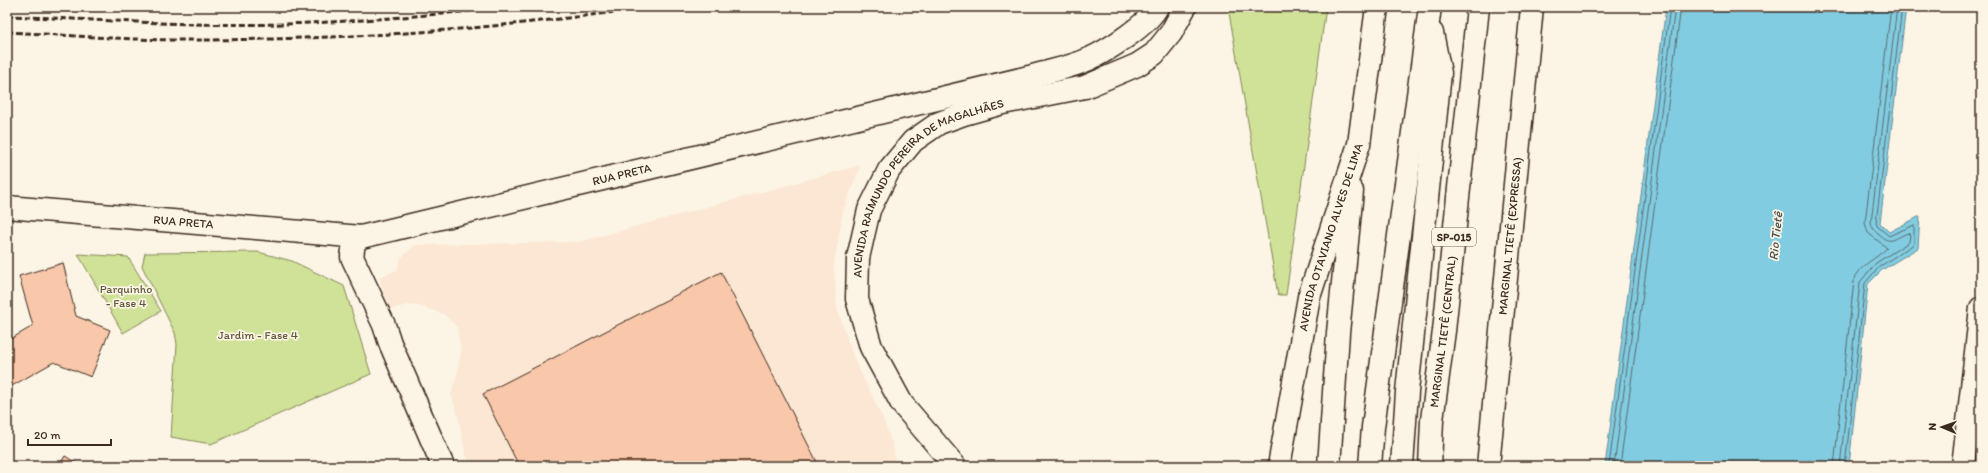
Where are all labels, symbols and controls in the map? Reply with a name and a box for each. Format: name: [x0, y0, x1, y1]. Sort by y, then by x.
street label: AVENIDA RAIMUNDO PEREIRA DE MAGALHÃES: [851, 96, 1005, 278]
street label: AVENIDA OTAVIANO ALVES DE LIMA: [1296, 141, 1366, 332]
street label: MARGINAL TIETÊ (EXPRESSA): [1496, 156, 1525, 316]
street label: RUA PRETA: [591, 161, 653, 188]
water label: Rio Tietê: [1765, 210, 1786, 261]
street label: RUA PRETA: [153, 212, 214, 231]
road number: SP-015: [1432, 228, 1476, 246]
street label: MARGINAL TIETÊ (CENTRAL): [1427, 255, 1459, 409]
park label: Parquinho - Fase 4: [100, 282, 152, 310]
park label: Jardim - Fase 4: [218, 328, 298, 342]
north arrow: [1922, 407, 1962, 447]
scale bar: [28, 421, 111, 447]
text: N: [1926, 423, 1939, 431]
text: 20 m: [34, 428, 61, 442]

